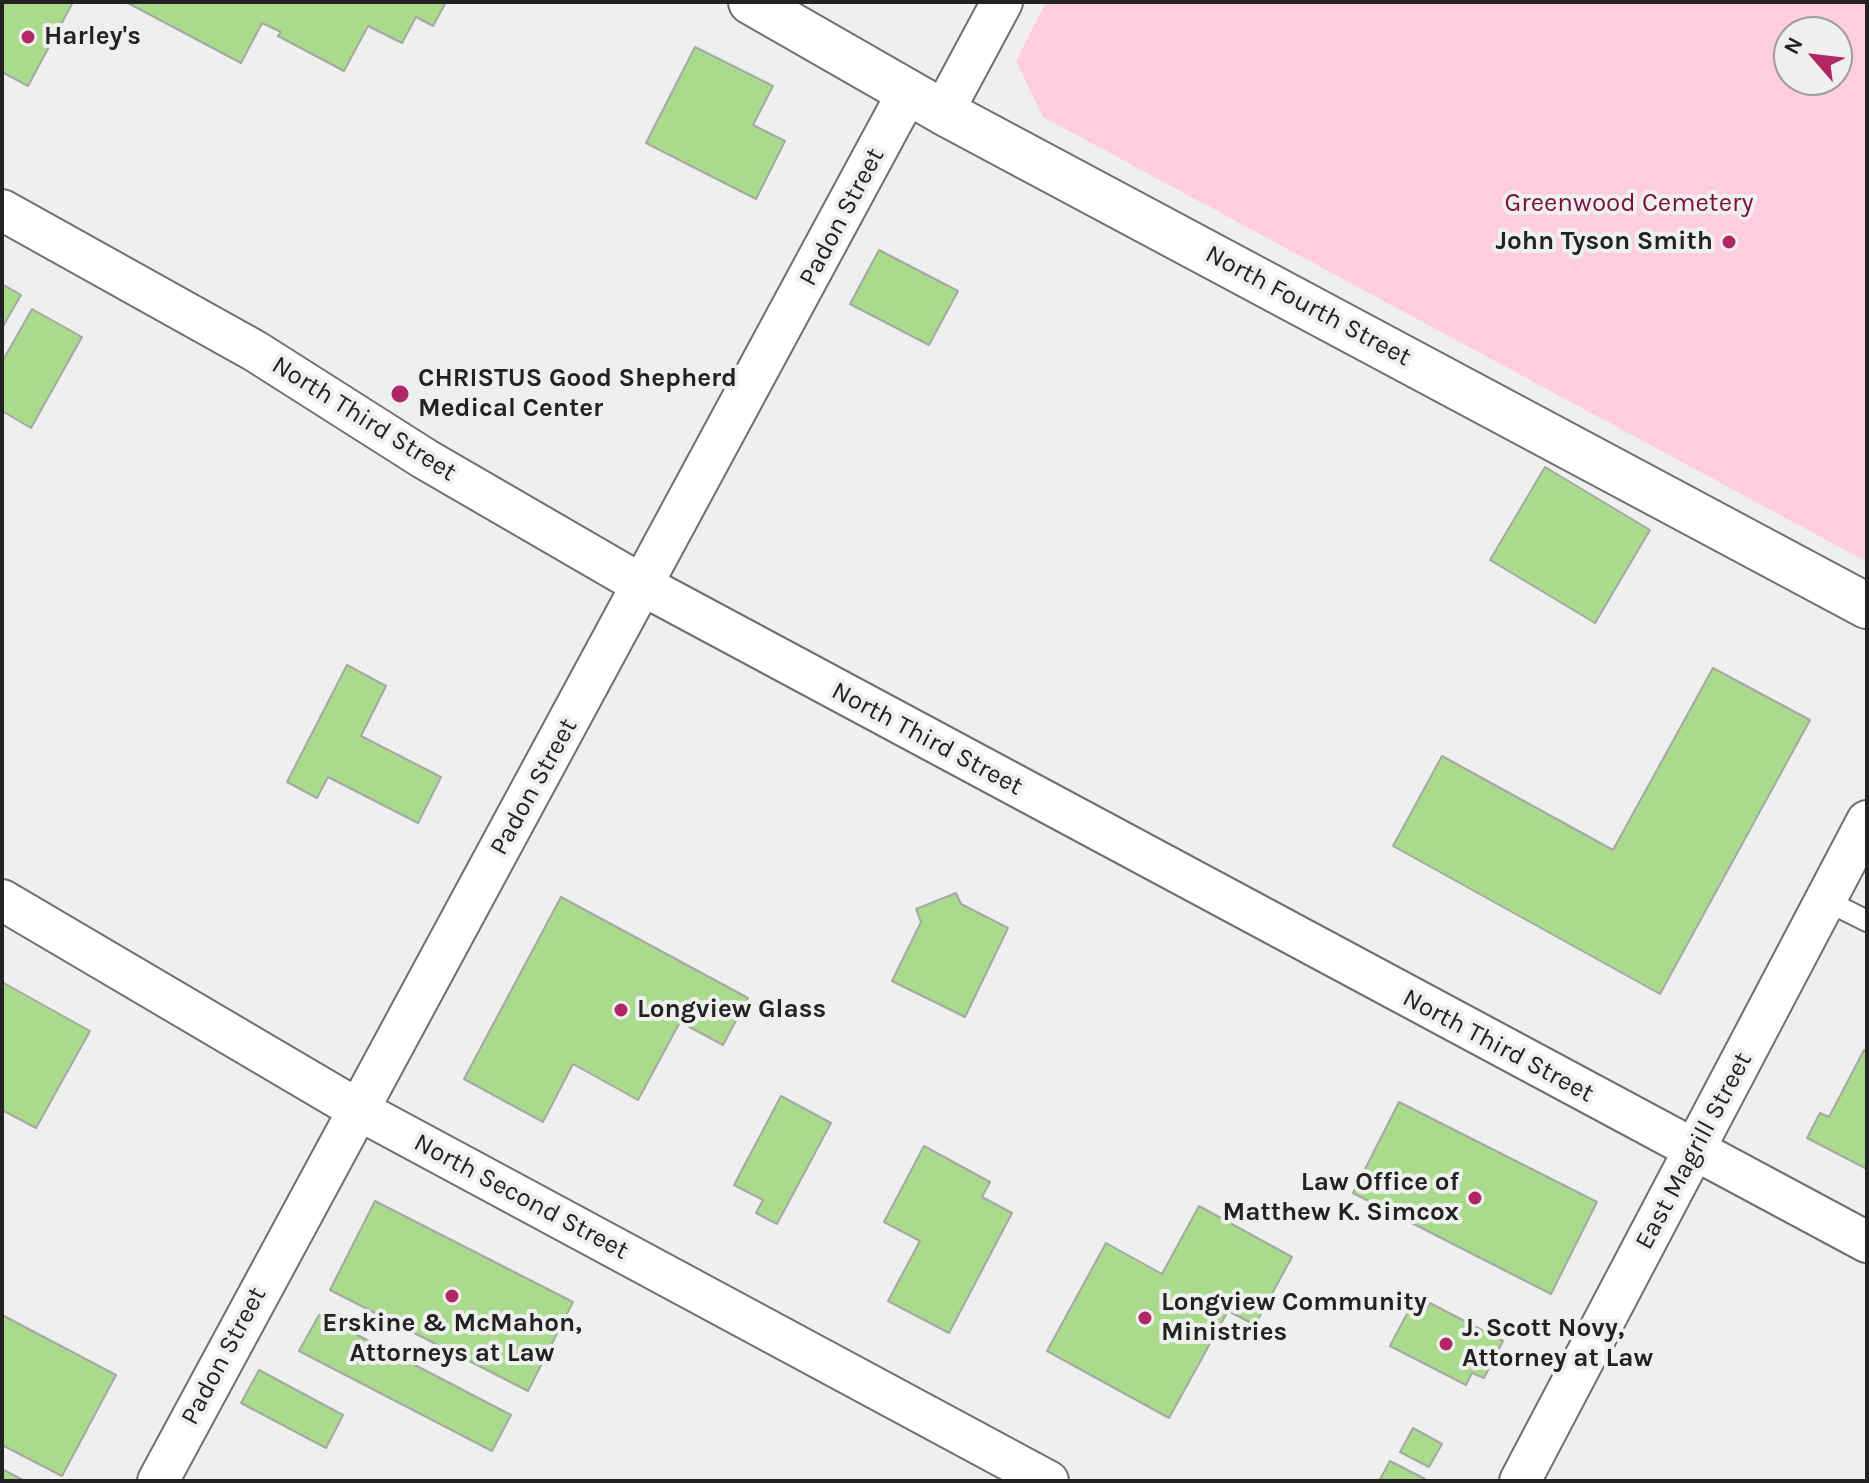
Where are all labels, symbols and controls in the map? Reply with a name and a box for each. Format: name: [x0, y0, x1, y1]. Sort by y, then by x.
north arrow: [1773, 16, 1853, 96]
place label: Harley's: [44, 21, 141, 53]
marker: Harley's: [19, 28, 37, 46]
text: N: [1778, 33, 1809, 59]
street label: Padon Street: [793, 143, 891, 291]
park label: Greenwood Cemetery: [1505, 188, 1753, 220]
place label: John Tyson Smith: [1496, 226, 1713, 258]
marker: John Tyson Smith: [1720, 233, 1738, 251]
street label: North Fourth Street: [1200, 239, 1416, 373]
street label: North Third Street: [266, 350, 462, 488]
place label: CHRISTUS Good Shepherd Medical Center: [418, 363, 737, 424]
marker: CHRISTUS Good Shepherd Medical Center: [389, 383, 411, 405]
street label: North Third Street: [826, 676, 1028, 802]
street label: Padon Street: [484, 713, 584, 861]
street label: North Third Street: [1397, 983, 1599, 1109]
place label: Longview Glass: [637, 994, 826, 1026]
marker: Longview Glass: [612, 1001, 630, 1019]
street label: East Magrill Street: [1629, 1047, 1759, 1255]
street label: North Second Street: [408, 1127, 634, 1267]
place label: Law Office of Matthew K. Simcox: [1222, 1167, 1459, 1228]
marker: Law Office of Matthew K. Simcox: [1466, 1189, 1484, 1207]
street label: Padon Street: [175, 1282, 273, 1430]
marker: Erskine & McMahon, Attorneys at Law: [443, 1287, 461, 1305]
place label: Longview Community Ministries: [1161, 1287, 1427, 1348]
place label: Erskine & McMahon, Attorneys at Law: [322, 1308, 582, 1370]
marker: Longview Community Ministries: [1136, 1309, 1154, 1327]
place label: J. Scott Novy, Attorney at Law: [1462, 1313, 1653, 1374]
marker: J. Scott Novy, Attorney at Law: [1437, 1335, 1455, 1353]

